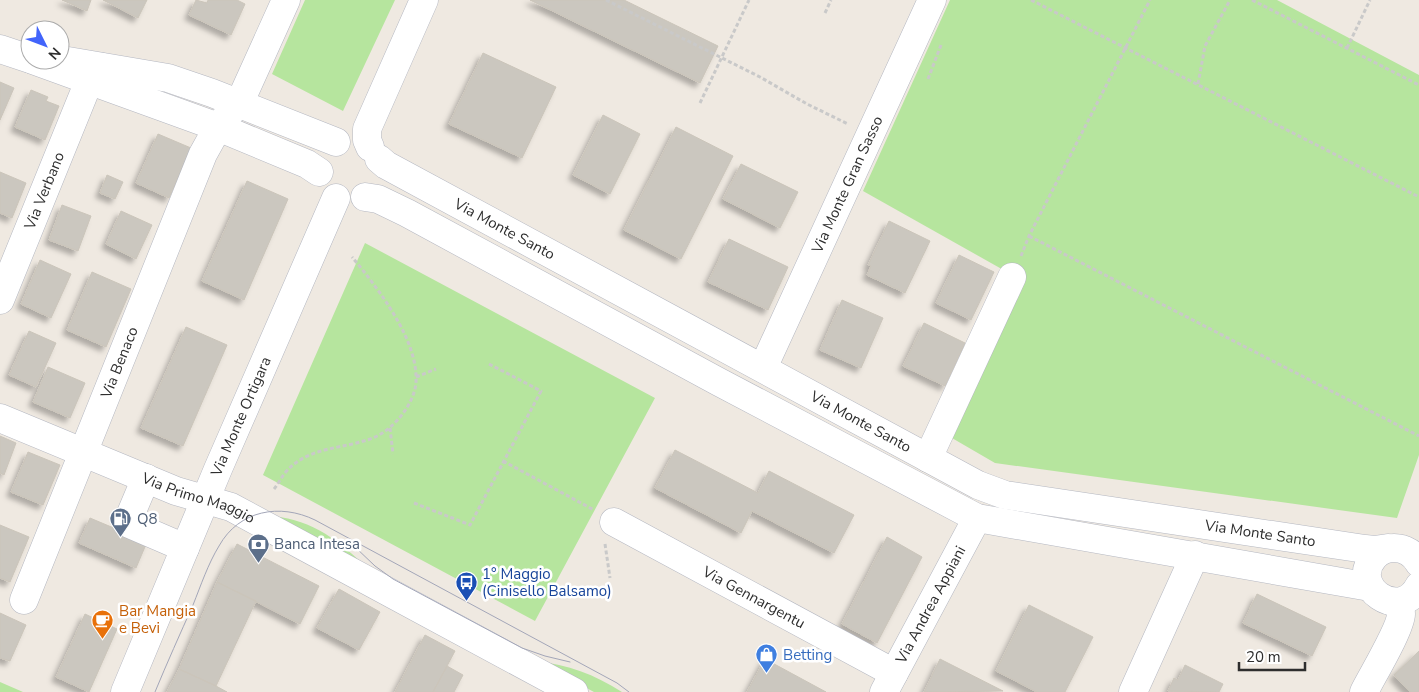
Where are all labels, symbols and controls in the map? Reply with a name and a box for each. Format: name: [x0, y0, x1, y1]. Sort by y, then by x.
north arrow: [20, 20, 70, 70]
text: N: [44, 43, 65, 64]
street label: Via Monte Gran Sasso: [807, 113, 887, 257]
street label: Via Verbano: [19, 149, 69, 233]
street label: Via Monte Santo: [450, 193, 558, 264]
street label: Via Benaco: [96, 324, 143, 402]
street label: Via Monte Ortigara: [206, 354, 276, 480]
street label: Via Monte Santo: [806, 386, 915, 457]
street label: Via Primo Maggio: [138, 468, 258, 528]
fuel station icon: Q8: [109, 507, 133, 538]
place label: Q8: [137, 509, 158, 529]
street label: Via Monte Santo: [1203, 515, 1317, 551]
bank icon: Banca Intesa: [246, 532, 270, 563]
place label: Banca Intesa: [274, 534, 360, 554]
street label: Via Andrea Appiani: [891, 542, 970, 668]
street label: Via Gennargentu: [698, 561, 809, 633]
place label: 1° Maggio (Cinisello Balsamo): [482, 564, 612, 601]
bus stop icon: 1° Maggio (Cinisello Balsamo): [454, 571, 478, 602]
place label: Bar Mangia e Bevi: [119, 601, 196, 638]
cafe icon: Bar Mangia e Bevi: [91, 608, 115, 639]
scale bar: [1239, 640, 1305, 672]
shop icon: Betting: [755, 643, 779, 674]
place label: Betting: [783, 645, 832, 665]
text: 20 m: [1246, 647, 1281, 667]

